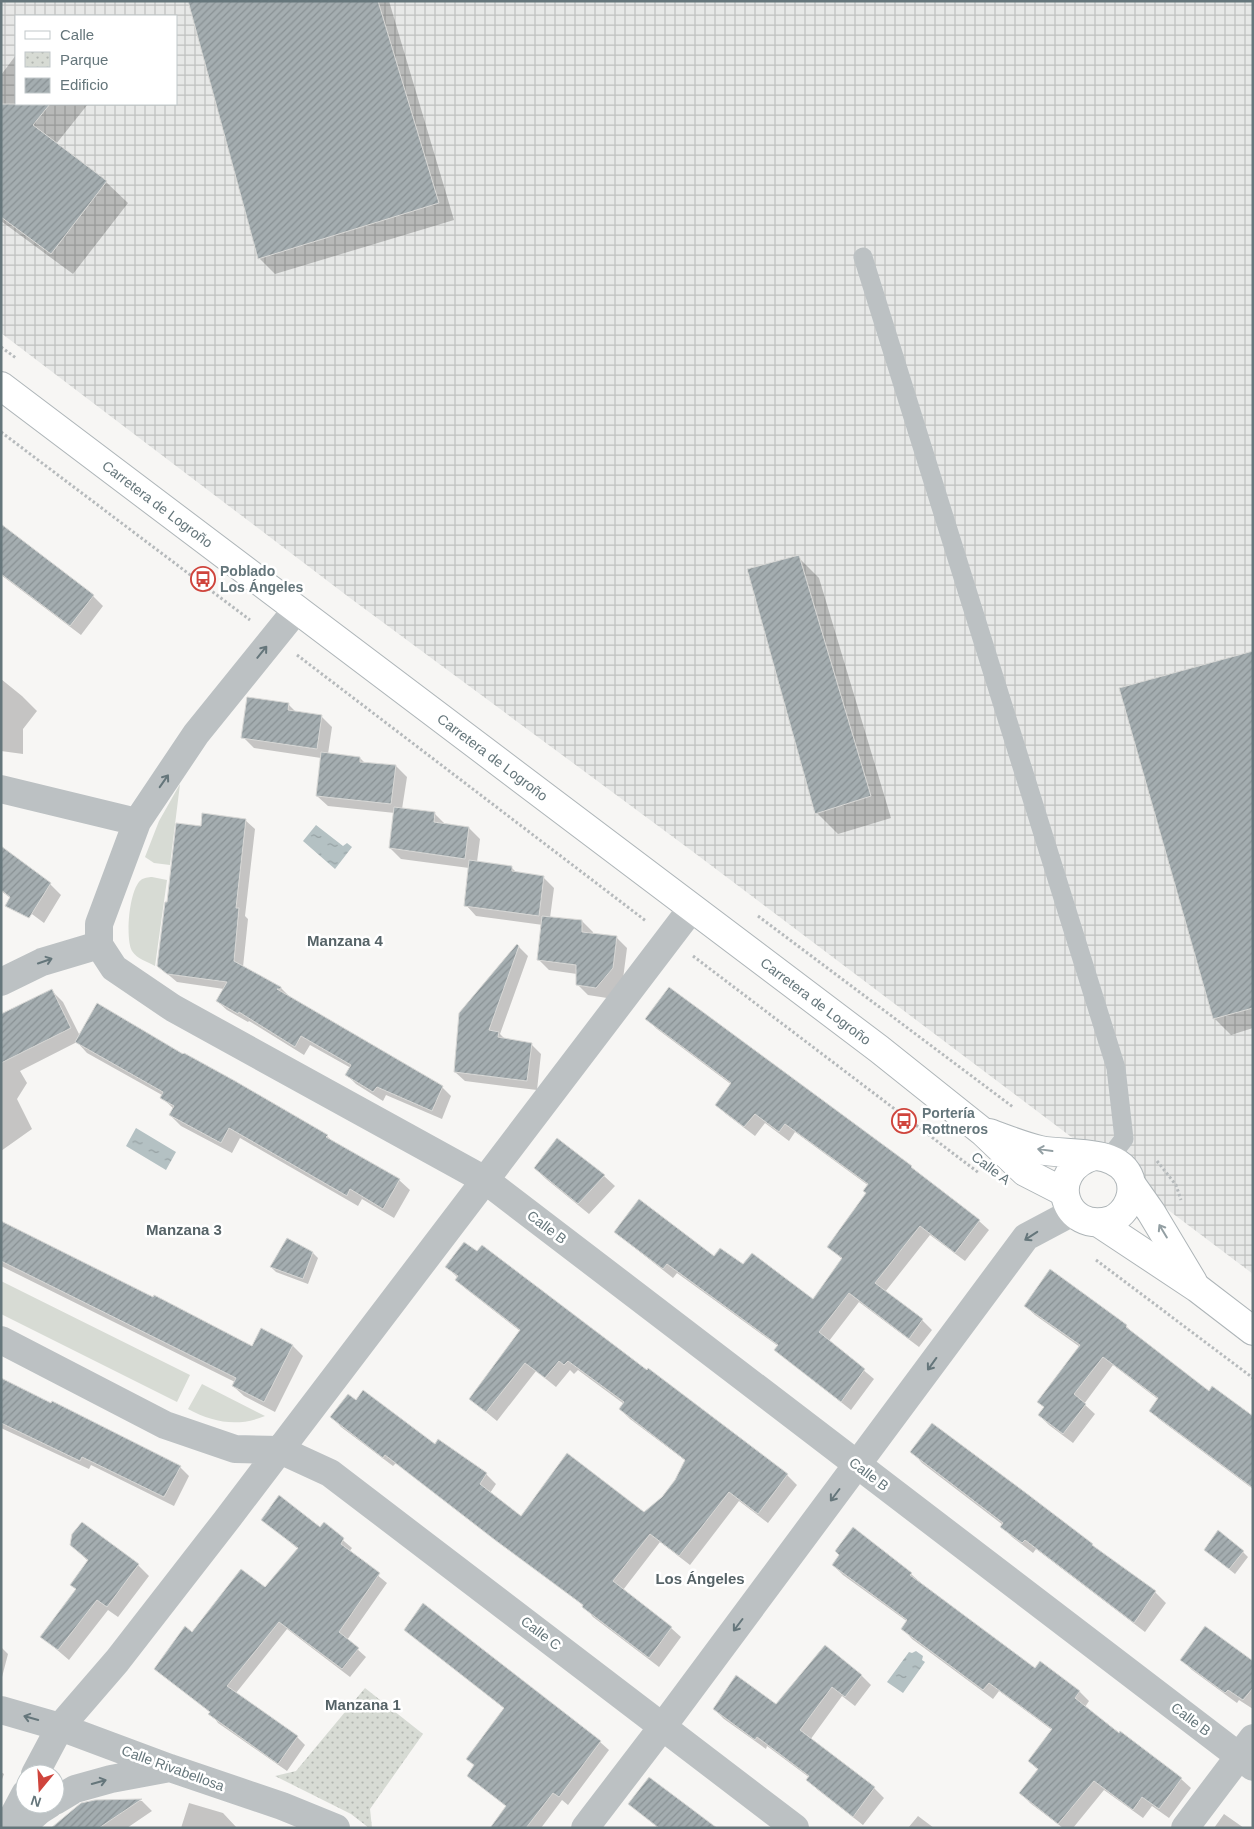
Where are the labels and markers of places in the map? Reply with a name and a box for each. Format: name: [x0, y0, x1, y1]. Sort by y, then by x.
place label: Poblado Los Ángeles: [220, 563, 303, 595]
bus stop icon: Poblado Los Ángeles: [190, 566, 216, 592]
place label: Portería Rottneros: [922, 1105, 988, 1137]
bus stop icon: Portería Rottneros: [891, 1108, 917, 1134]

